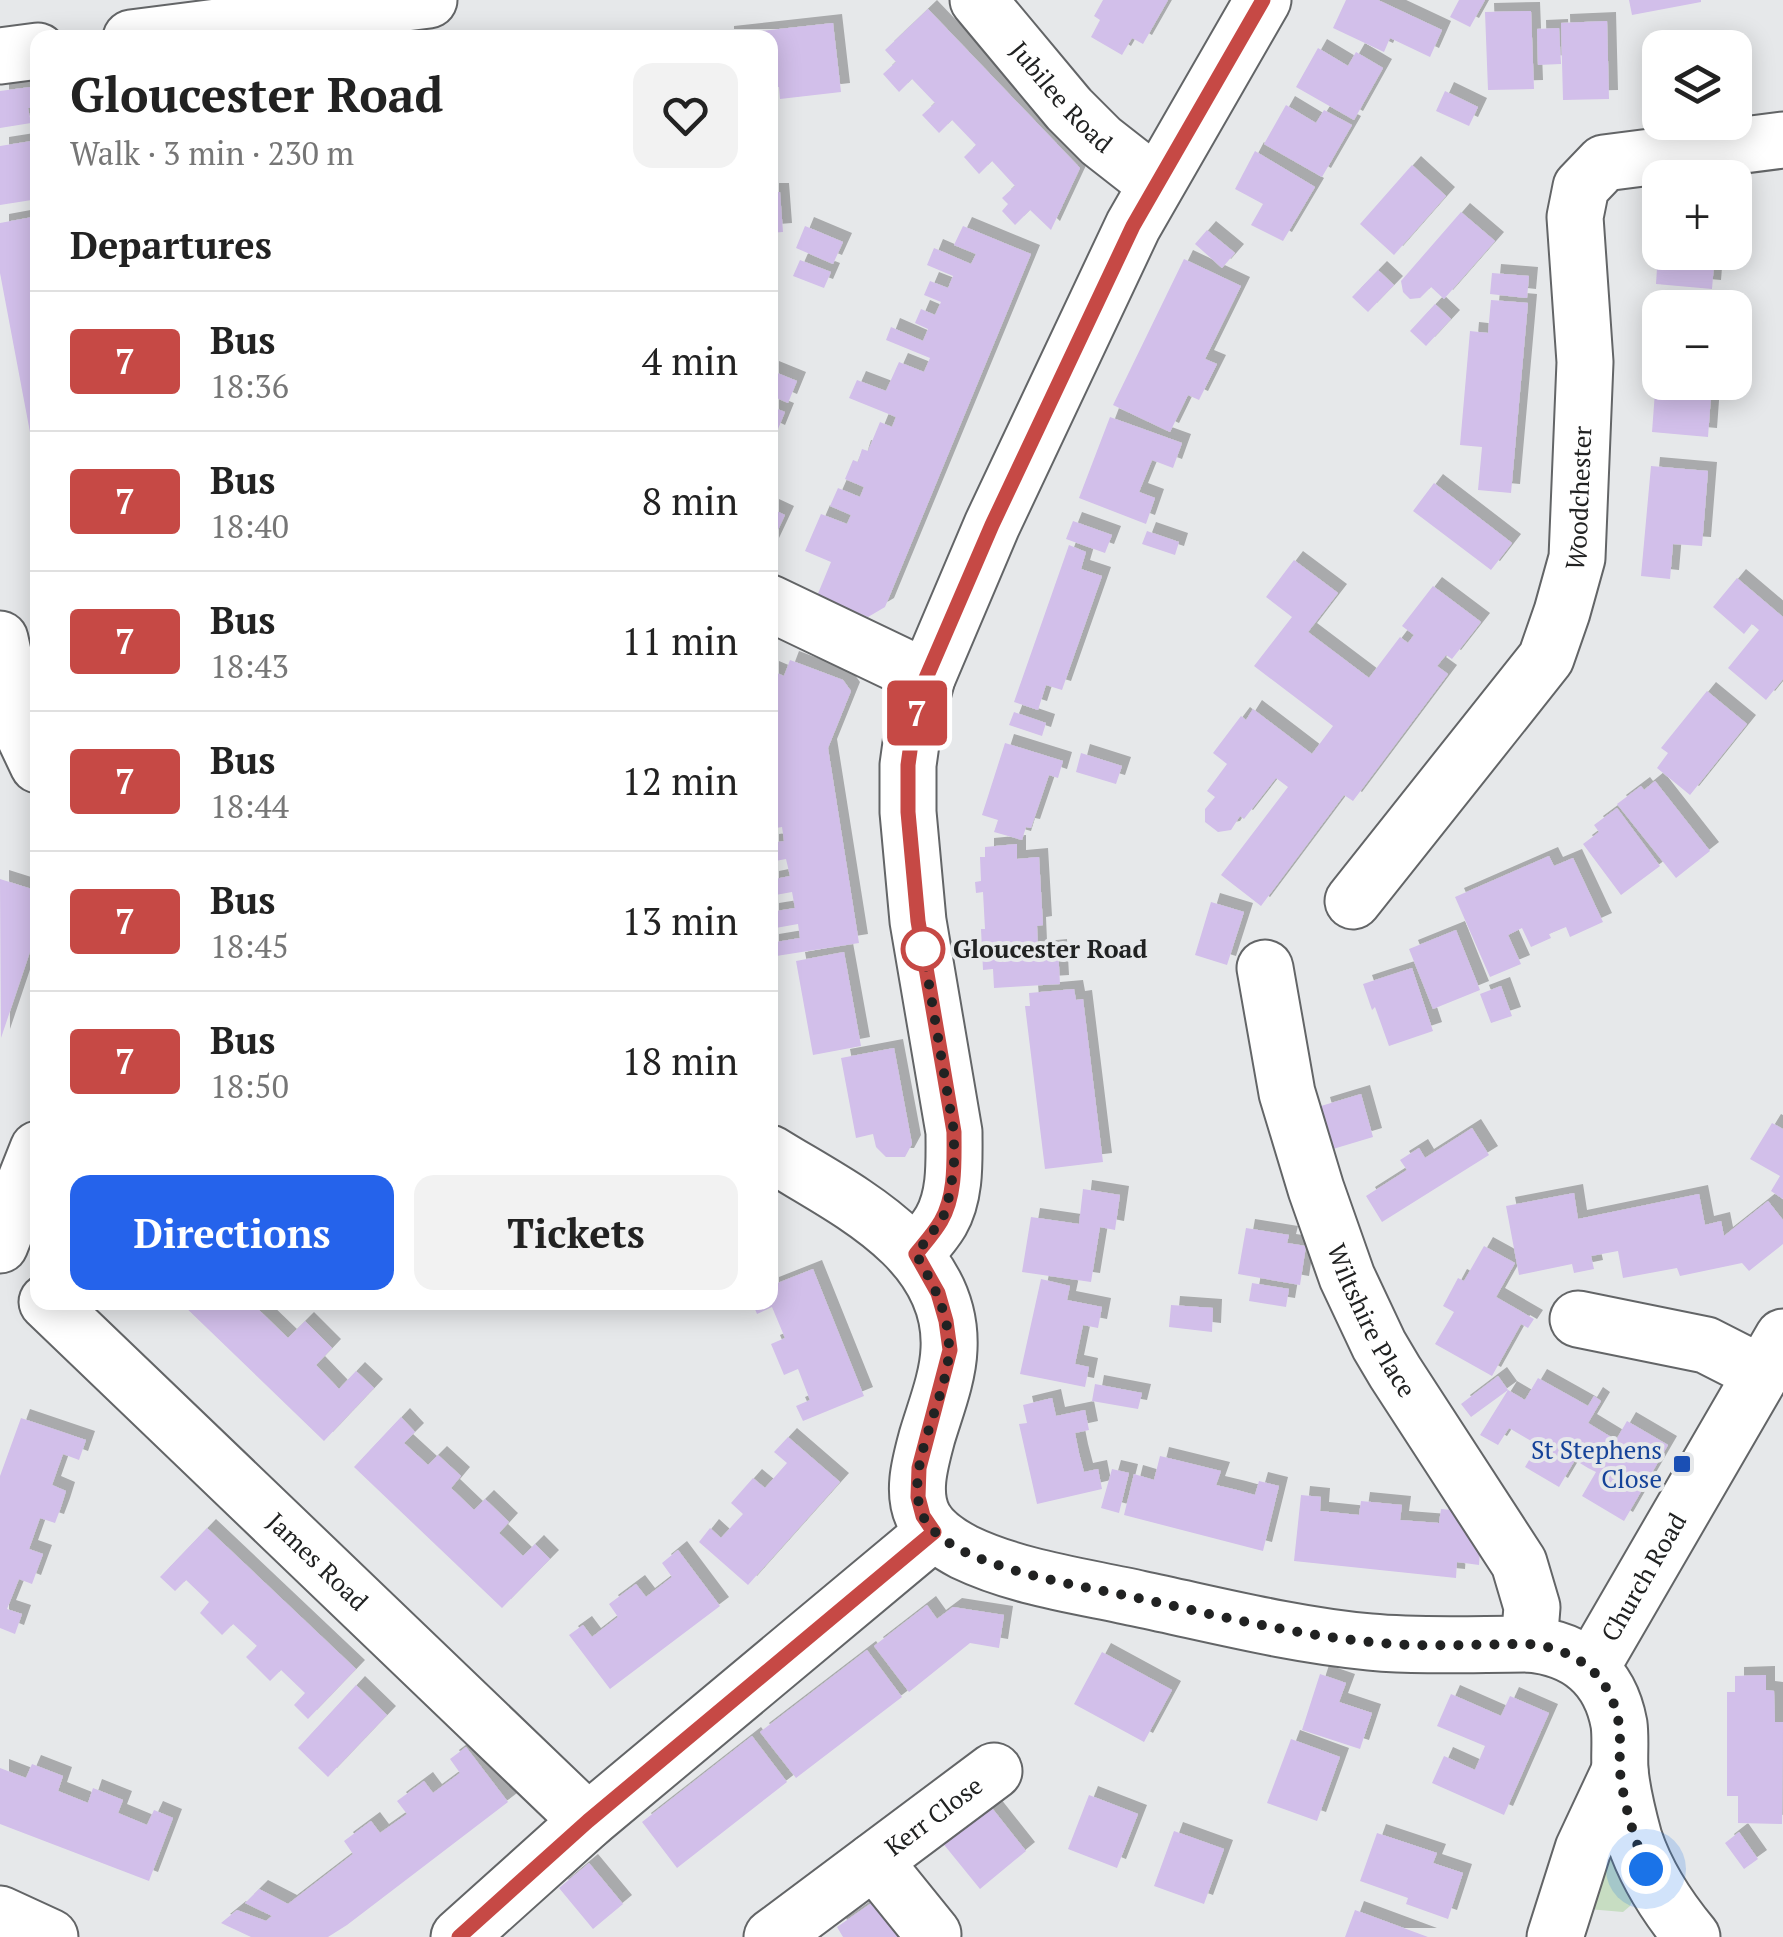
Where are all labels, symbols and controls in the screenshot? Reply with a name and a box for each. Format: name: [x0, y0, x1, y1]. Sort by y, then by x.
map controls: [1642, 30, 1752, 400]
button: layers: [1642, 30, 1752, 140]
street label: Jubilee Road: [1003, 34, 1119, 160]
text: Gloucester Road: [70, 62, 443, 126]
button: heart: [633, 63, 738, 168]
text: Walk · 3 min · 230 m: [70, 132, 354, 174]
button: +: [1642, 160, 1752, 270]
text: Departures: [70, 220, 272, 270]
button: −: [1642, 290, 1752, 400]
text: Bus: [210, 315, 275, 365]
text: 4 min: [642, 336, 738, 386]
text: 7: [115, 338, 135, 384]
text: 18:36: [210, 365, 289, 407]
street label: Woodchester: [1557, 425, 1598, 574]
text: Bus: [210, 455, 275, 505]
text: 8 min: [642, 476, 738, 526]
text: 7: [115, 478, 135, 524]
text: 18:40: [210, 505, 289, 547]
text: Bus: [210, 595, 275, 645]
text: 11 min: [621, 616, 738, 666]
text: 7: [115, 618, 135, 664]
text: 18:43: [210, 645, 289, 687]
line badge: 7: [884, 680, 950, 746]
text: 7: [907, 690, 927, 736]
text: Bus: [210, 735, 275, 785]
text: 12 min: [621, 756, 738, 806]
text: 7: [115, 758, 135, 804]
text: 18:44: [210, 785, 289, 827]
text: Bus: [210, 875, 275, 925]
text: 13 min: [621, 896, 738, 946]
text: 7: [115, 898, 135, 944]
text: 18:45: [210, 925, 289, 967]
marker: Gloucester Road: [902, 928, 944, 970]
place label: Gloucester Road: [953, 932, 1147, 965]
text: Bus: [210, 1015, 275, 1065]
text: 18 min: [621, 1036, 738, 1086]
text: 7: [115, 1038, 135, 1084]
text: 18:50: [210, 1065, 289, 1107]
button: Directions: [70, 1175, 394, 1290]
button: Tickets: [414, 1175, 738, 1290]
street label: Wiltshire Place: [1320, 1239, 1424, 1403]
place label: St Stephens Close: [1531, 1433, 1662, 1495]
marker: St Stephens Close: [1671, 1453, 1693, 1475]
street label: James Road: [260, 1505, 376, 1618]
street label: Church Road: [1593, 1507, 1693, 1647]
street label: Kerr Close: [878, 1768, 989, 1863]
your location: [1621, 1844, 1671, 1894]

